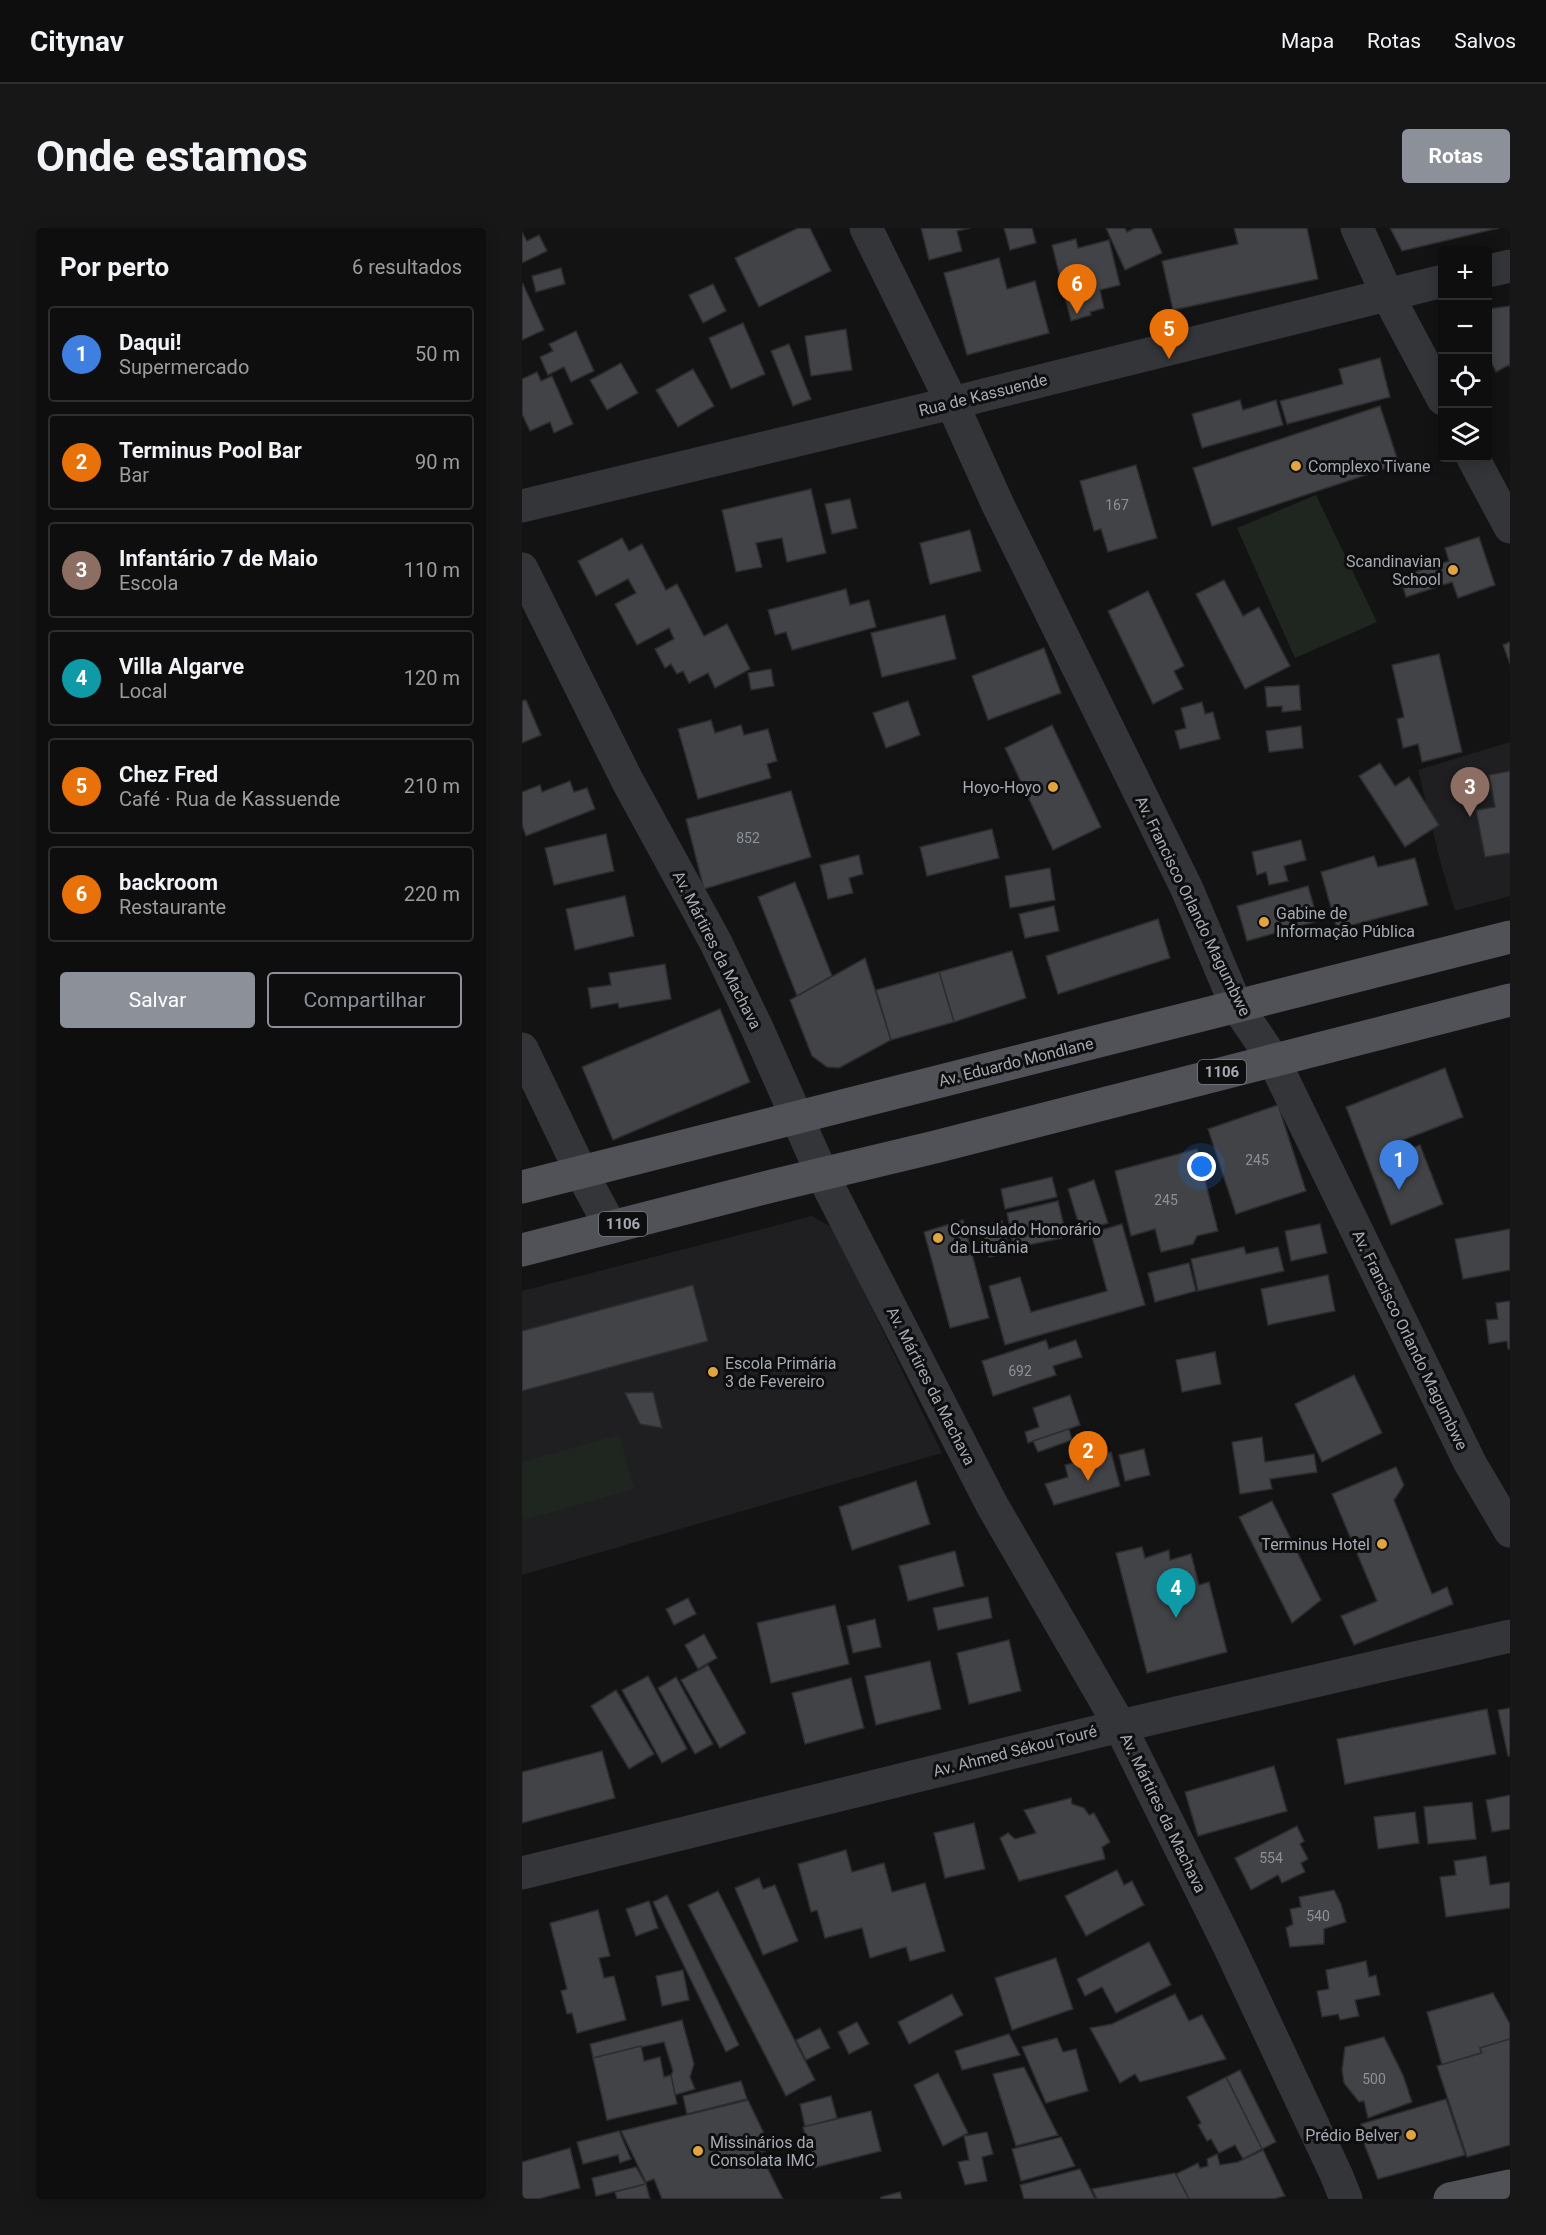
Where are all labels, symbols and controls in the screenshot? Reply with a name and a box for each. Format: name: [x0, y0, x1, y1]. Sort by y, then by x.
text: Citynav: [30, 25, 124, 58]
text: Mapa: [1281, 29, 1334, 53]
text: Rotas: [1367, 29, 1421, 53]
text: Salvos: [1454, 29, 1516, 53]
button: Rotas: [1402, 129, 1510, 183]
text: Onde estamos: [36, 132, 308, 181]
map controls: [1438, 246, 1492, 462]
button: +: [1438, 246, 1492, 300]
text: Por perto: [60, 252, 169, 282]
text: 6 resultados: [352, 255, 462, 279]
pin: 6: [1058, 264, 1096, 314]
button: −: [1438, 300, 1492, 354]
pin: 5: [1150, 310, 1188, 359]
text: Daqui!: [119, 330, 182, 355]
text: 1: [76, 342, 87, 366]
text: 50 m: [415, 342, 460, 366]
button: locate: [1438, 354, 1492, 408]
text: Supermercado: [119, 355, 249, 379]
street label: Rua de Kassuende: [917, 370, 1049, 420]
button: layers: [1438, 408, 1492, 462]
text: Terminus Pool Bar: [119, 438, 302, 463]
text: 2: [76, 450, 87, 474]
text: 90 m: [415, 450, 460, 474]
place label: Complexo Tivane: [1308, 457, 1431, 476]
marker: Complexo Tivane: [1289, 459, 1303, 473]
text: Bar: [119, 463, 149, 487]
house number: 167: [1105, 497, 1129, 513]
text: Infantário 7 de Maio: [119, 546, 318, 571]
place label: Scandinavian School: [1346, 552, 1441, 589]
text: 3: [76, 558, 87, 582]
text: 110 m: [404, 558, 460, 582]
marker: Scandinavian School: [1446, 563, 1460, 577]
text: Escola: [119, 571, 178, 595]
text: Villa Algarve: [119, 654, 244, 679]
text: 4: [76, 666, 87, 690]
text: 120 m: [404, 666, 460, 690]
text: Local: [119, 679, 167, 703]
text: Chez Fred: [119, 762, 218, 787]
pin: 3: [1450, 768, 1490, 817]
text: 5: [76, 774, 87, 798]
text: 210 m: [404, 774, 460, 798]
place label: Hoyo-Hoyo: [963, 778, 1041, 797]
marker: Hoyo-Hoyo: [1046, 780, 1060, 794]
text: Café · Rua de Kassuende: [119, 787, 340, 811]
street label: Av. Francisco Orlando Magumbwe: [1131, 793, 1255, 1019]
house number: 852: [736, 830, 760, 846]
street label: Av. Mártires da Machava: [669, 868, 765, 1032]
text: backroom: [119, 870, 218, 895]
text: 6: [76, 882, 87, 906]
text: 220 m: [404, 882, 460, 906]
text: Restaurante: [119, 895, 226, 919]
place label: Gabine de Informação Pública: [1276, 904, 1415, 941]
marker: Gabine de Informação Pública: [1257, 915, 1271, 929]
button: Salvar: [60, 972, 255, 1028]
button: Compartilhar: [267, 972, 462, 1028]
street label: Av. Eduardo Mondlane: [937, 1034, 1095, 1090]
road number: 1106: [1198, 1060, 1246, 1084]
pin: 1: [1380, 1140, 1418, 1190]
your location: [1187, 1152, 1216, 1181]
house number: 245: [1245, 1152, 1269, 1168]
house number: 245: [1154, 1192, 1178, 1208]
road number: 1106: [599, 1212, 647, 1236]
place label: Consulado Honorário da Lituânia: [950, 1220, 1101, 1257]
street label: Av. Francisco Orlando Magumbwe: [1348, 1227, 1472, 1453]
marker: Consulado Honorário da Lituânia: [931, 1231, 945, 1245]
street label: Av. Mártires da Machava: [883, 1304, 979, 1468]
place label: Escola Primária 3 de Fevereiro: [725, 1354, 837, 1391]
house number: 692: [1008, 1363, 1032, 1379]
marker: Escola Primária 3 de Fevereiro: [706, 1365, 720, 1379]
pin: 2: [1068, 1432, 1108, 1481]
place label: Terminus Hotel: [1261, 1535, 1370, 1554]
marker: Terminus Hotel: [1375, 1537, 1389, 1551]
pin: 4: [1156, 1568, 1196, 1618]
street label: Av. Ahmed Sékou Touré: [931, 1721, 1099, 1781]
street label: Av. Mártires da Machava: [1116, 1730, 1210, 1896]
house number: 554: [1259, 1850, 1283, 1866]
house number: 540: [1306, 1908, 1330, 1924]
house number: 500: [1362, 2071, 1386, 2087]
place label: Prédio Belver: [1305, 2126, 1400, 2145]
marker: Prédio Belver: [1404, 2128, 1418, 2142]
place label: Missinários da Consolata IMC: [710, 2133, 815, 2170]
marker: Missinários da Consolata IMC: [691, 2144, 705, 2158]

